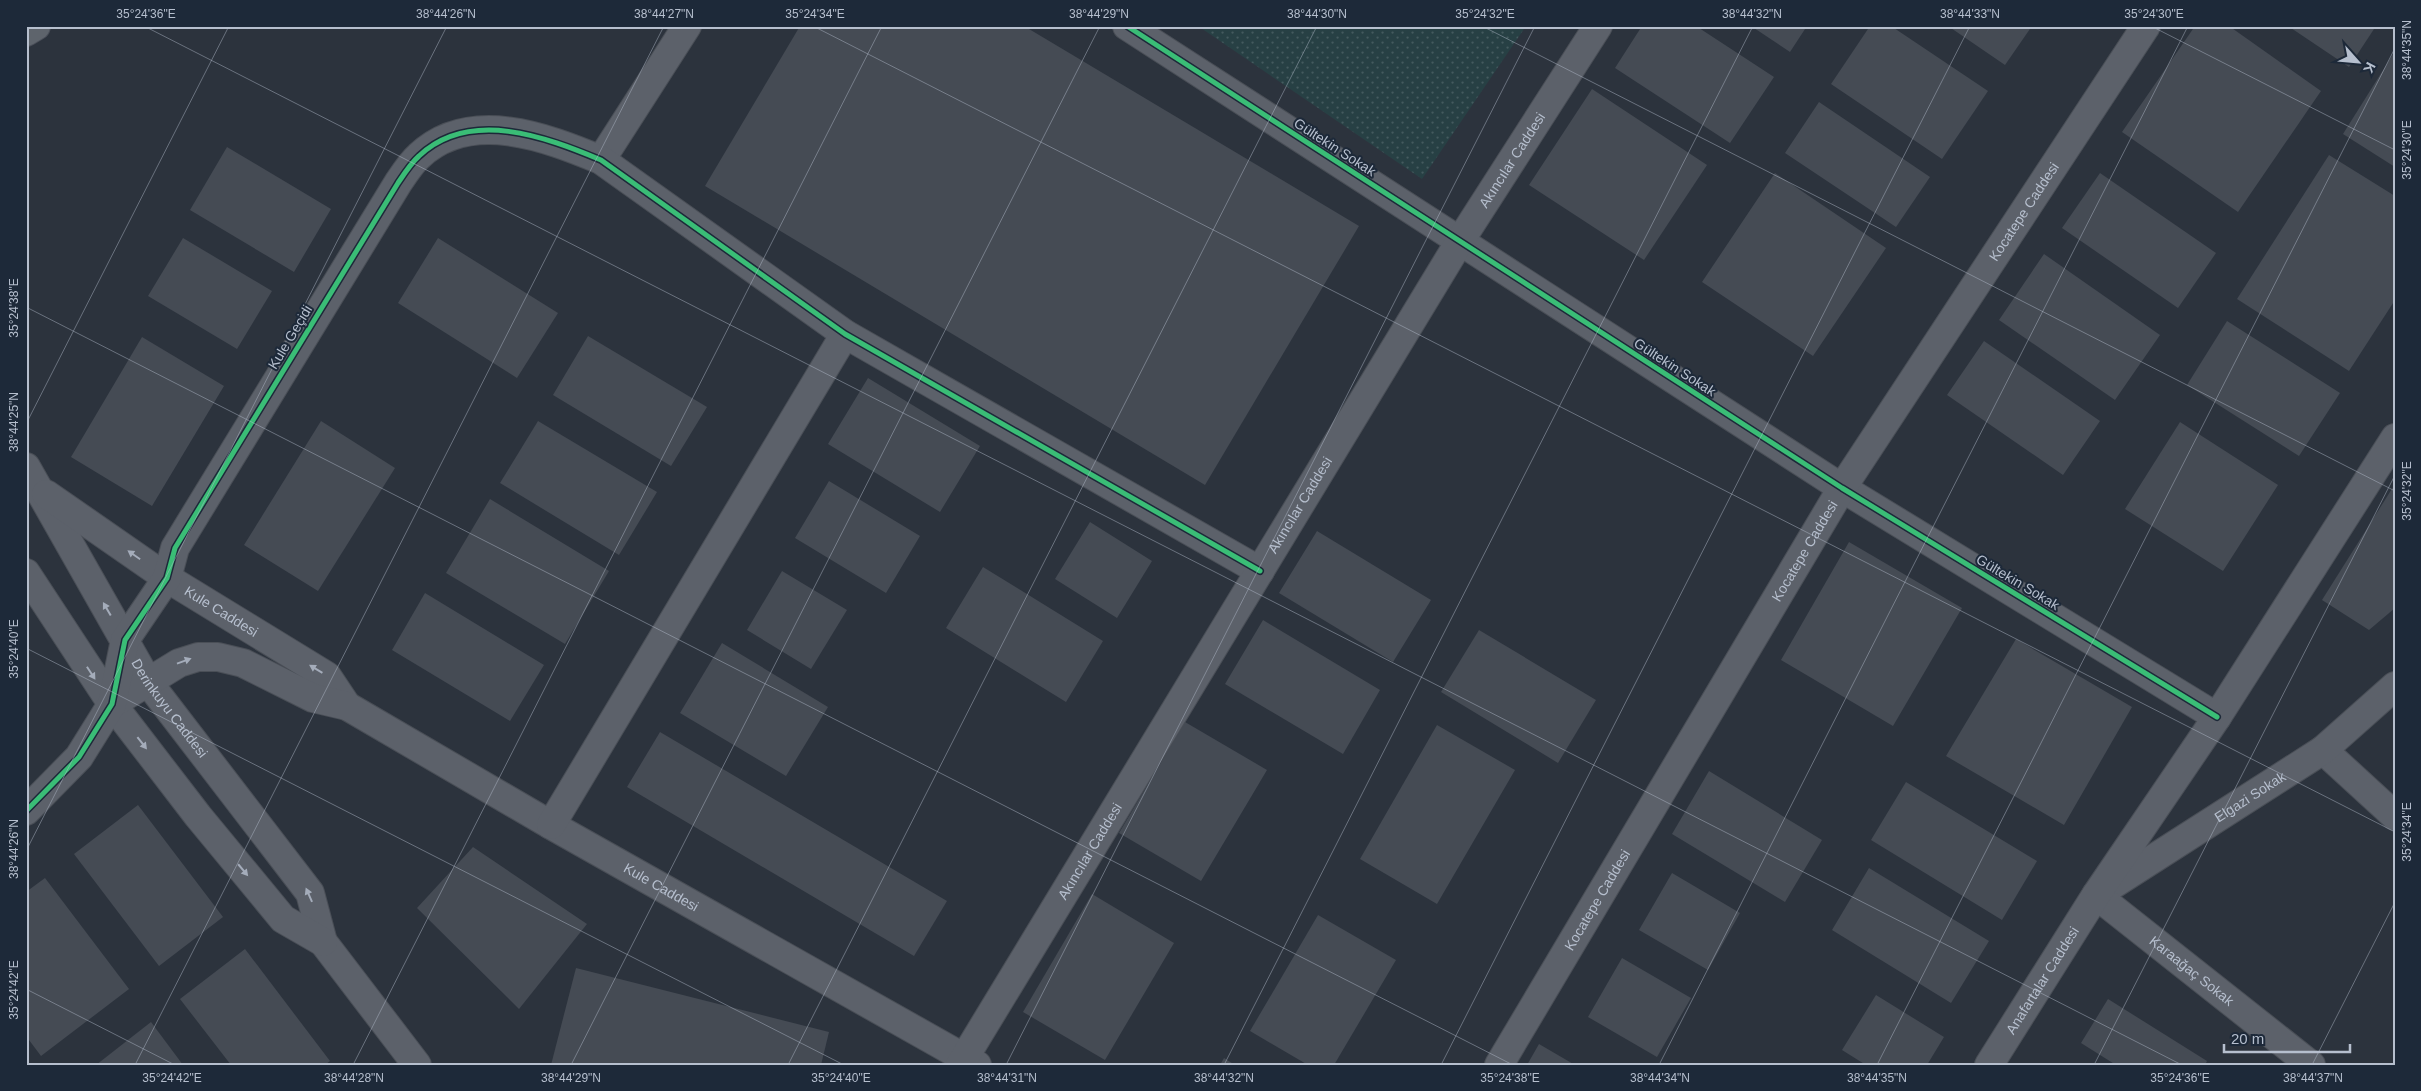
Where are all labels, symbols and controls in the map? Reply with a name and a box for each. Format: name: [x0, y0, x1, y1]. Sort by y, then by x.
text: 35°24'36"E: [116, 7, 176, 21]
text: 38°44'26"N: [416, 7, 476, 21]
text: 38°44'27"N: [634, 7, 694, 21]
text: 35°24'34"E: [785, 7, 845, 21]
text: 38°44'29"N: [1069, 7, 1129, 21]
text: 38°44'30"N: [1287, 7, 1347, 21]
text: 35°24'32"E: [1455, 7, 1515, 21]
text: 38°44'32"N: [1722, 7, 1782, 21]
text: 38°44'33"N: [1940, 7, 2000, 21]
text: 35°24'30"E: [2124, 7, 2184, 21]
text: 38°44'35"N: [2400, 20, 2414, 80]
north arrow: [2334, 38, 2384, 88]
text: K: [2360, 60, 2379, 76]
street label: Akıncılar Caddesi: [1476, 110, 1548, 211]
street label: Gültekin Sokak: [1291, 115, 1380, 180]
text: 35°24'30"E: [2400, 120, 2414, 180]
street label: Kocatepe Caddesi: [1986, 159, 2062, 264]
text: 35°24'38"E: [7, 278, 21, 338]
street label: Kule Geçidi: [265, 302, 315, 372]
street label: Gültekin Sokak: [1631, 335, 1720, 400]
text: 38°44'25"N: [7, 392, 21, 452]
street label: Akıncılar Caddesi: [1264, 454, 1335, 556]
text: 35°24'32"E: [2400, 461, 2414, 521]
street label: Kocatepe Caddesi: [1768, 498, 1841, 604]
one-way arrow: [127, 550, 141, 560]
street label: Gültekin Sokak: [1974, 551, 2063, 614]
street label: Kule Caddesi: [182, 583, 261, 640]
one-way arrow: [103, 601, 111, 616]
text: 35°24'40"E: [7, 619, 21, 679]
street label: Derinkuyu Caddesi: [128, 656, 211, 761]
one-way arrow: [177, 657, 192, 665]
one-way arrow: [309, 665, 322, 674]
one-way arrow: [87, 666, 96, 679]
one-way arrow: [136, 736, 147, 749]
street label: Elgazi Sokak: [2212, 768, 2289, 825]
street label: Akıncılar Caddesi: [1054, 800, 1125, 902]
text: 35°24'34"E: [2400, 802, 2414, 862]
text: 38°44'26"N: [7, 819, 21, 879]
street label: Kocatepe Caddesi: [1561, 847, 1633, 953]
street label: Kule Caddesi: [621, 860, 701, 915]
one-way arrow: [237, 863, 248, 876]
one-way arrow: [305, 888, 313, 902]
street label: Anafartalar Caddesi: [2002, 924, 2082, 1037]
street label: Karaağaç Sokak: [2146, 933, 2238, 1009]
text: 35°24'42"E: [7, 960, 21, 1020]
scale bar: [2224, 1021, 2350, 1053]
text: 20 m: [2231, 1030, 2264, 1047]
text: 35°24'42"E: [142, 1071, 202, 1085]
text: 38°44'28"N: [324, 1071, 384, 1085]
text: 38°44'29"N: [541, 1071, 601, 1085]
text: 35°24'40"E: [811, 1071, 871, 1085]
text: 38°44'31"N: [977, 1071, 1037, 1085]
text: 38°44'32"N: [1194, 1071, 1254, 1085]
text: 35°24'38"E: [1480, 1071, 1540, 1085]
text: 38°44'34"N: [1630, 1071, 1690, 1085]
text: 38°44'35"N: [1847, 1071, 1907, 1085]
text: 35°24'36"E: [2150, 1071, 2210, 1085]
text: 38°44'37"N: [2283, 1071, 2343, 1085]

